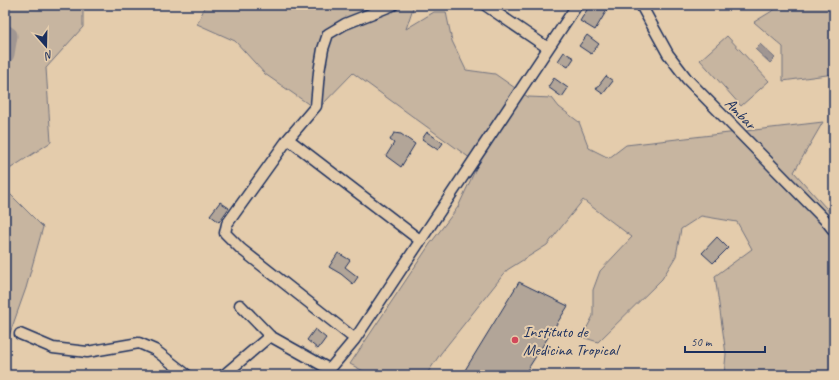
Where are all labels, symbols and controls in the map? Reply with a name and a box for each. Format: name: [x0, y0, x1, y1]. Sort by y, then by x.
north arrow: [26, 26, 66, 66]
text: N: [42, 48, 55, 64]
street label: Ambar: [720, 94, 761, 135]
place label: Instituto de Medicina Tropical: [523, 322, 621, 360]
scale bar: [685, 328, 765, 354]
text: 50 m: [691, 334, 713, 350]
marker: Instituto de Medicina Tropical: [510, 335, 520, 345]

